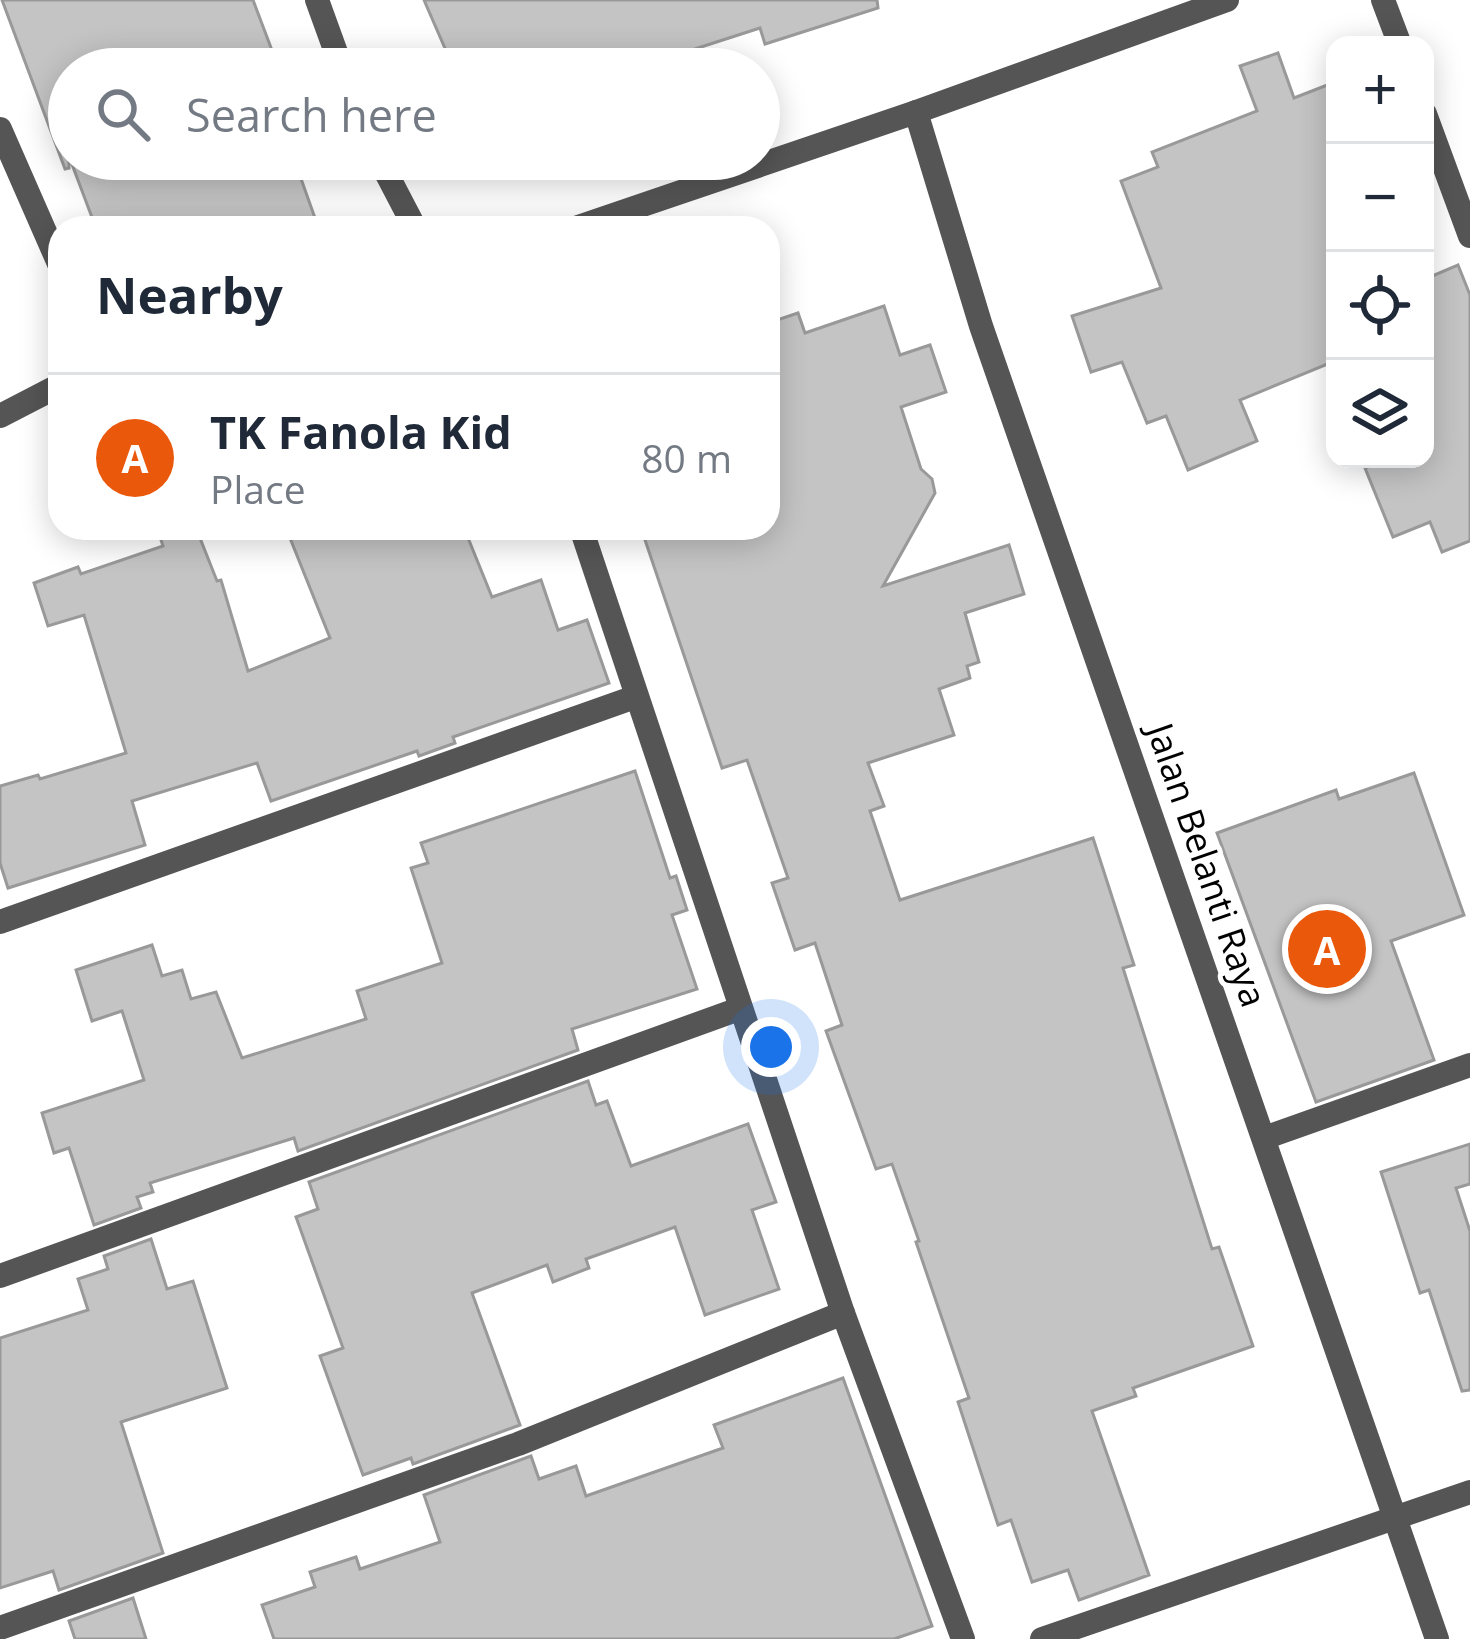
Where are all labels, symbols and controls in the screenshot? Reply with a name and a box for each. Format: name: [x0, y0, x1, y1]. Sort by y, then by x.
map controls: [1326, 36, 1434, 468]
button: +: [1326, 36, 1434, 144]
search box: [48, 48, 780, 180]
icon: search: [90, 81, 156, 147]
text: Search here: [186, 84, 437, 145]
button: −: [1326, 144, 1434, 252]
button: locate: [1326, 252, 1434, 360]
text: Nearby: [96, 259, 283, 329]
button: layers: [1326, 360, 1434, 468]
text: TK Fanola Kid: [210, 401, 512, 462]
text: A: [122, 431, 148, 484]
text: 80 m: [641, 431, 732, 484]
text: Place: [210, 462, 306, 515]
street label: Jalan Belanti Raya: [1135, 714, 1279, 1013]
pin: A: [1288, 904, 1366, 994]
your location: [741, 1017, 801, 1077]

